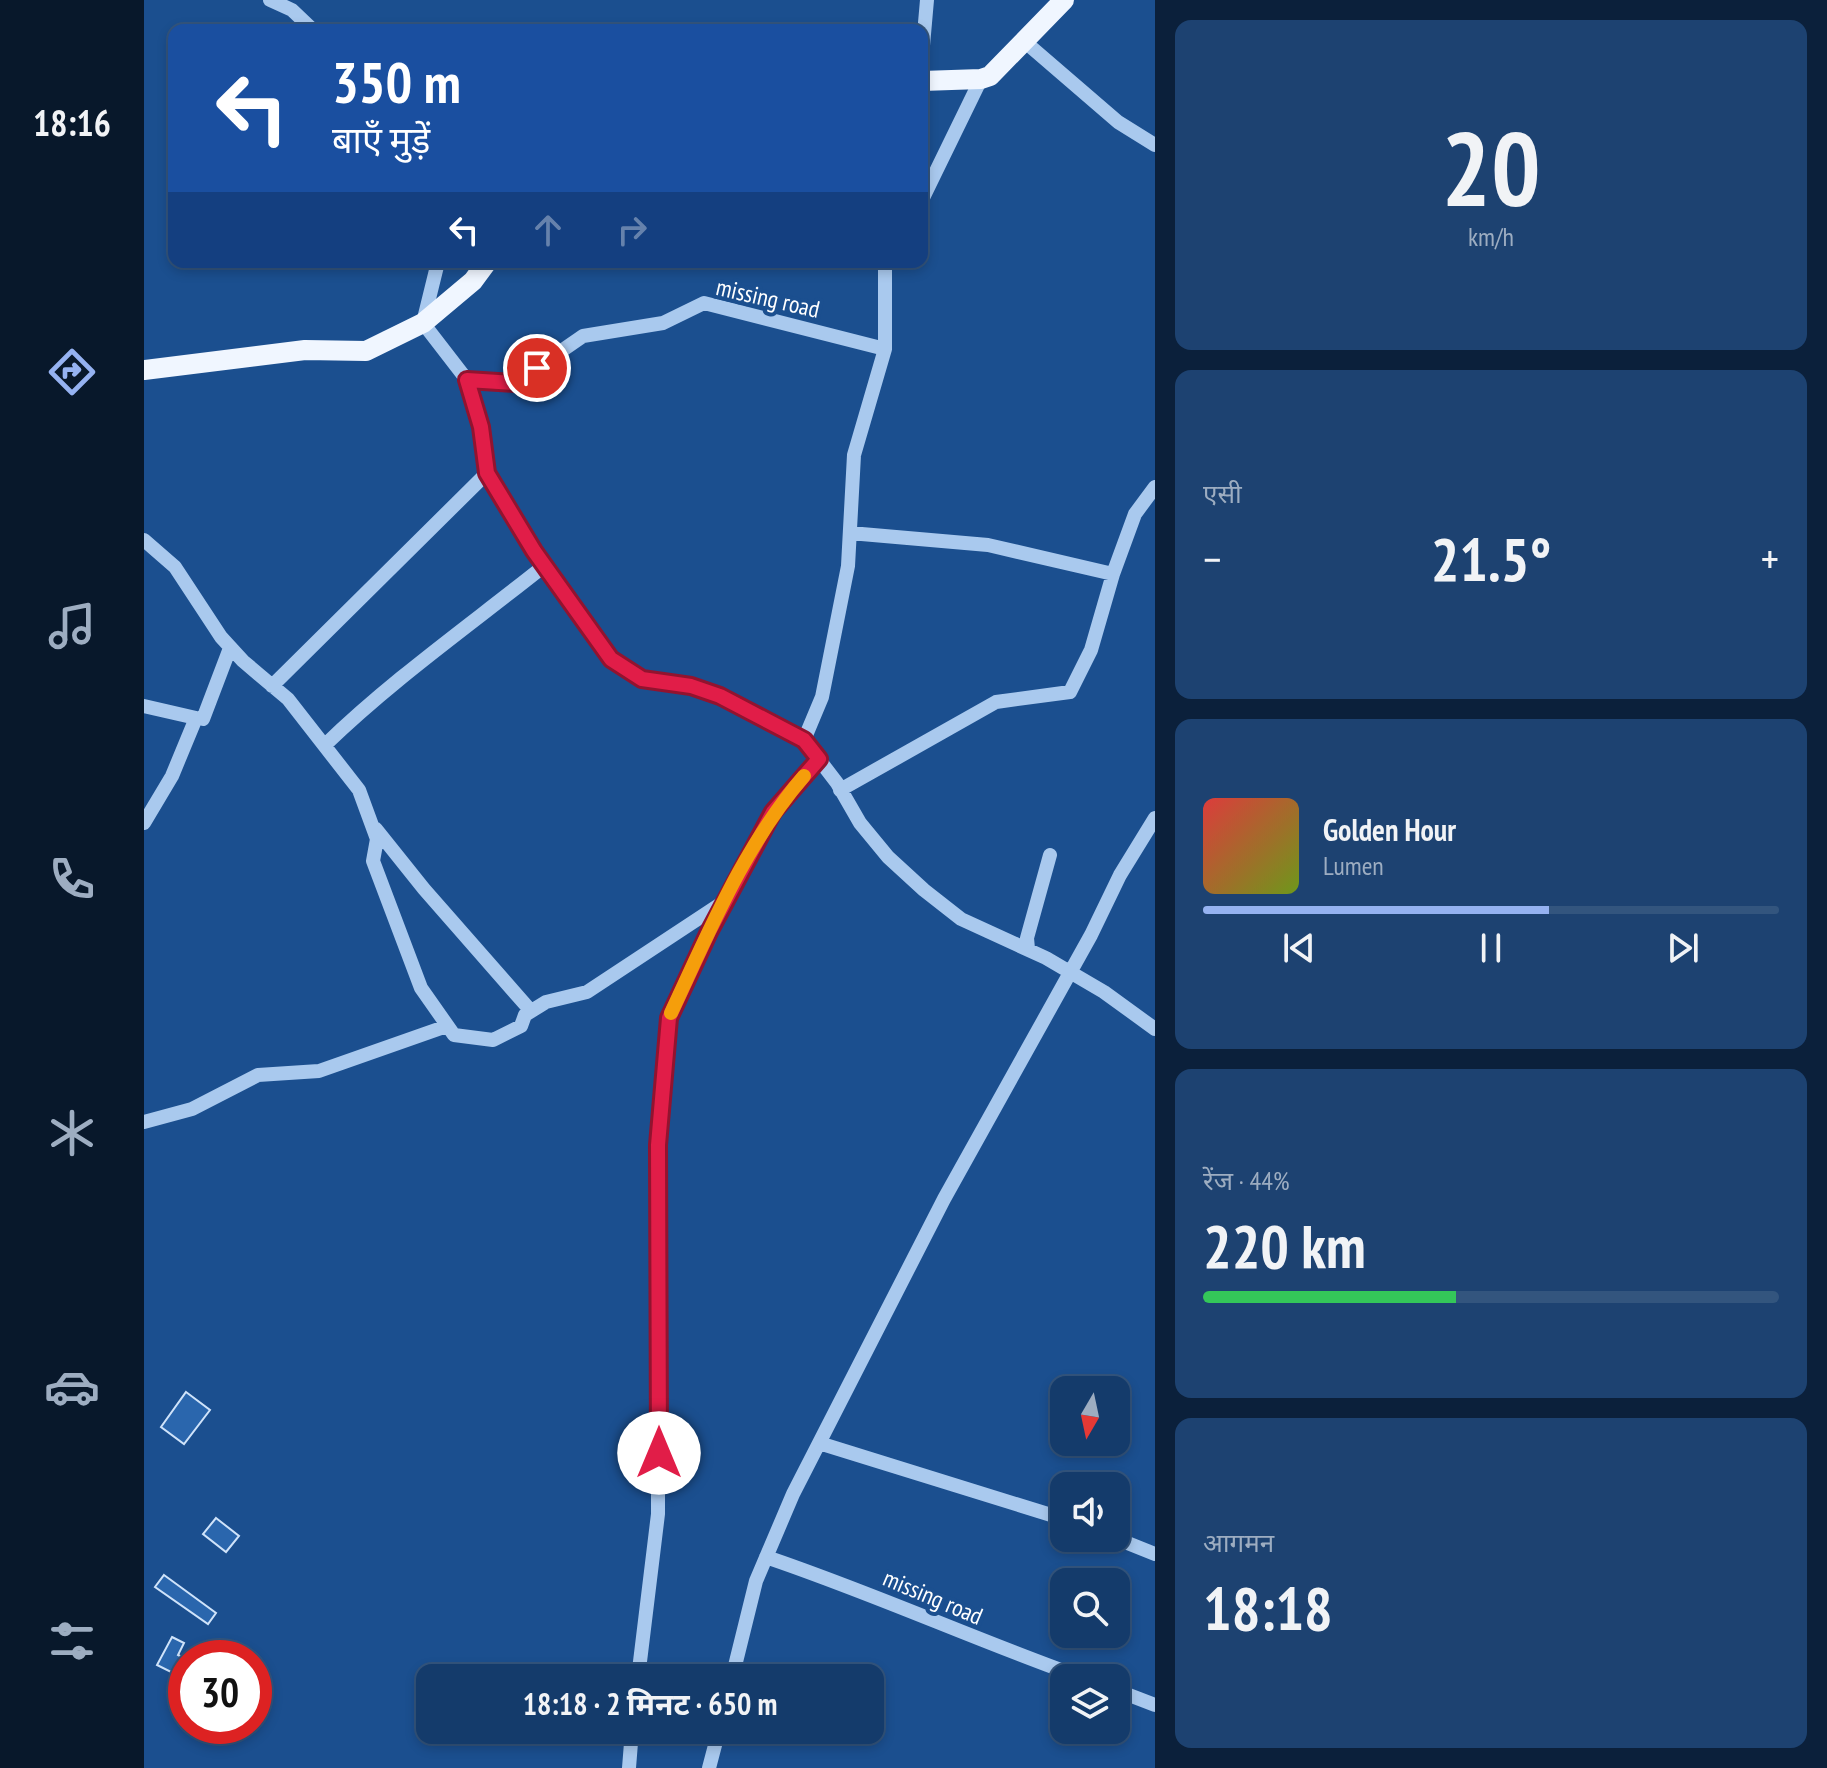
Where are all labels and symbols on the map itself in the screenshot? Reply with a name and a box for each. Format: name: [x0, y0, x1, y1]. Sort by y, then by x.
street label: missing road: [713, 271, 823, 325]
pin: [503, 334, 571, 402]
north arrow: [1050, 1376, 1130, 1456]
position arrow: [617, 1411, 701, 1495]
street label: missing road: [879, 1562, 987, 1632]
speed limit sign: 30: [168, 1640, 272, 1744]

